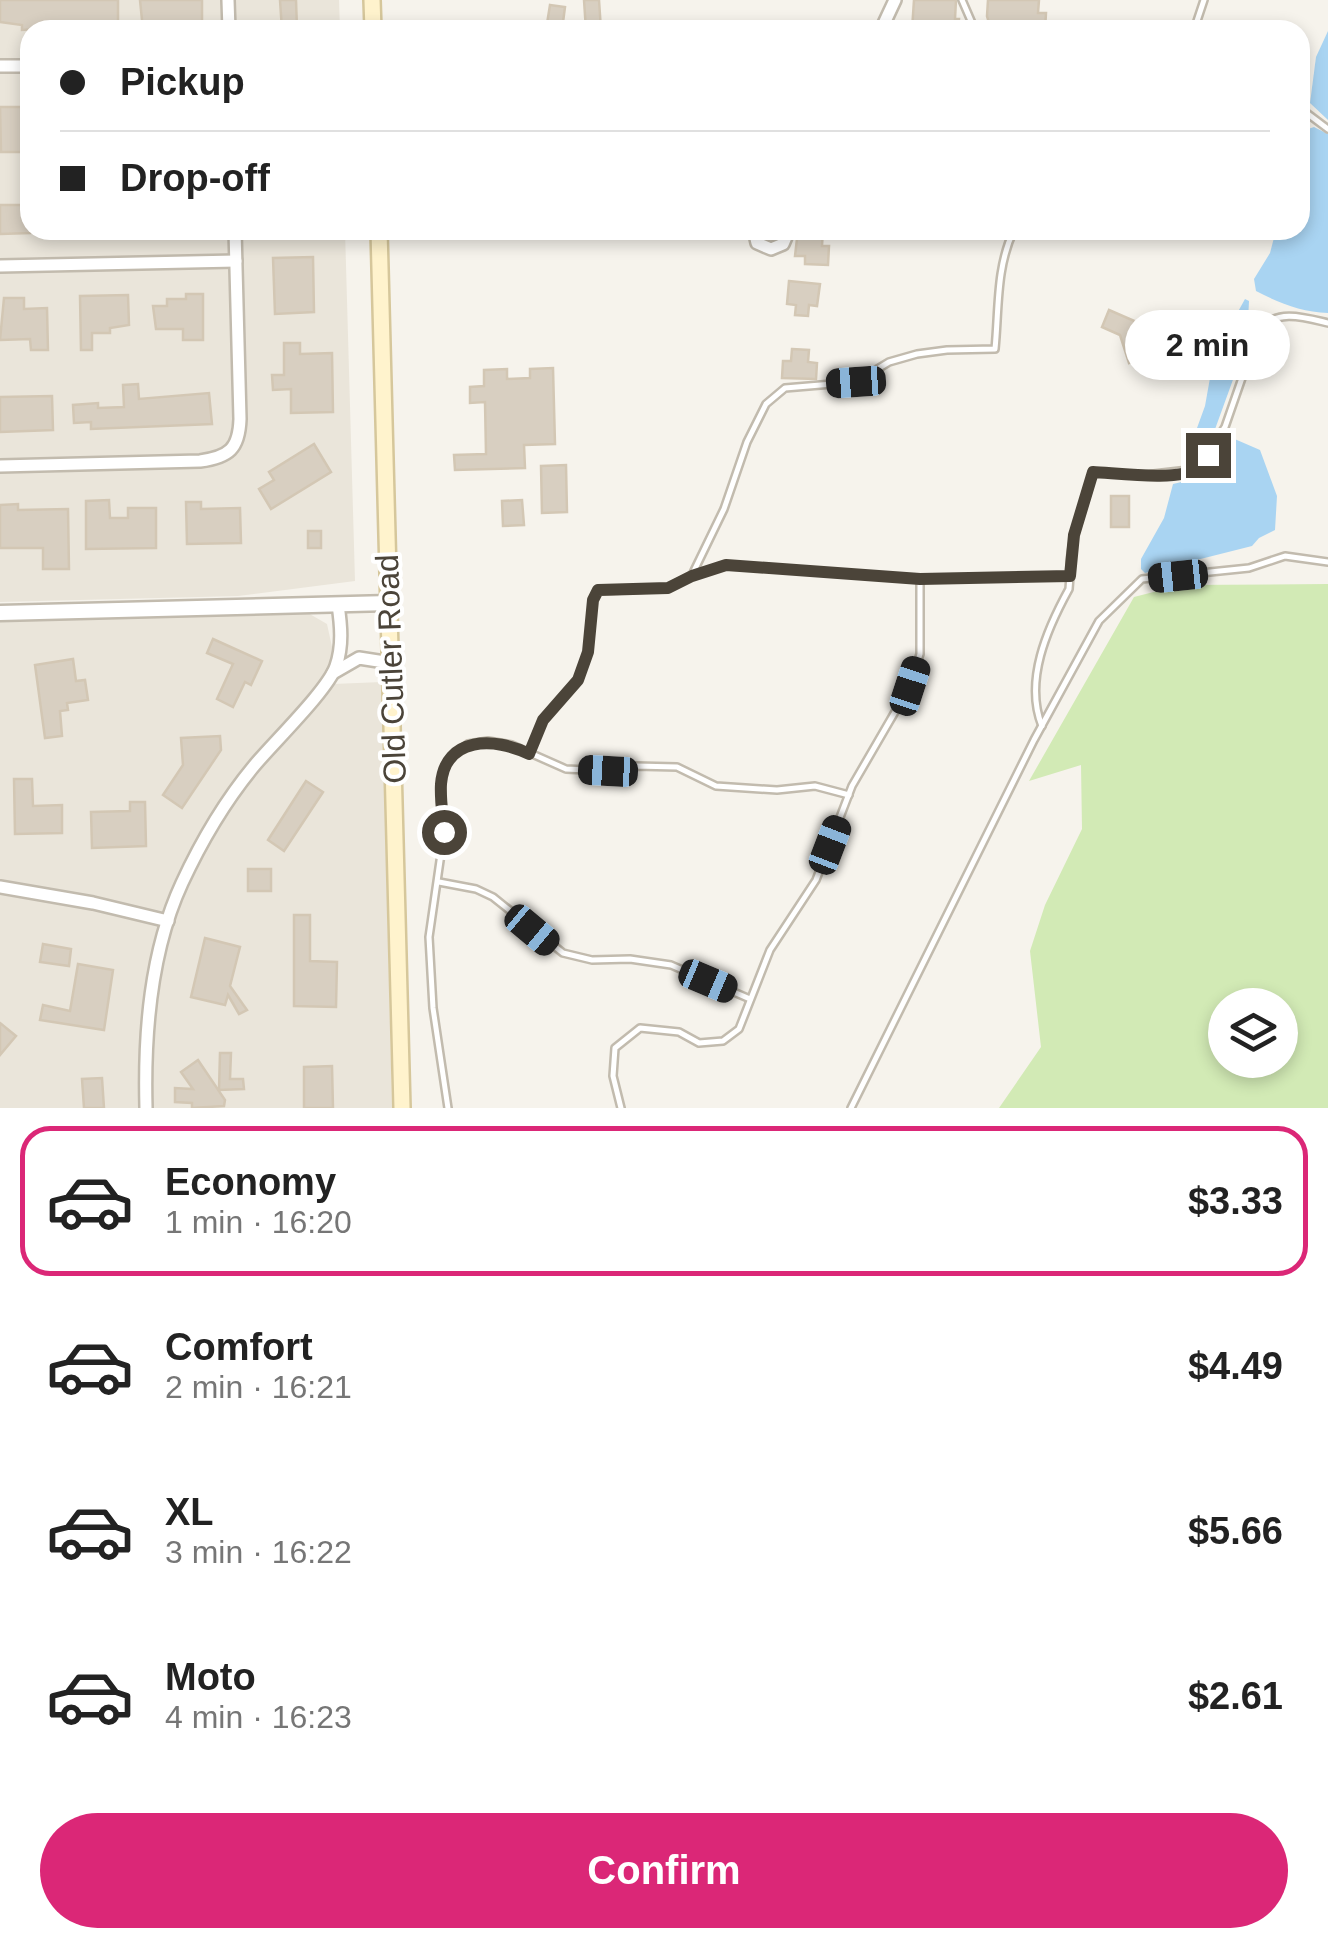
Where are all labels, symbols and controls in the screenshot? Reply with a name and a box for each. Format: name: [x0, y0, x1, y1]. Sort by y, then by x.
text: Pickup: [120, 61, 245, 103]
text: Drop-off: [120, 157, 270, 199]
callout: 2 min: [1126, 310, 1290, 380]
text: 2 min: [1166, 327, 1249, 363]
car: [825, 365, 887, 399]
route end: [1186, 433, 1231, 478]
street label: Old Cutler Road: [369, 554, 413, 784]
car: [1147, 558, 1209, 594]
car: [886, 653, 934, 719]
car: [577, 754, 639, 788]
route start: [422, 810, 467, 855]
car: [805, 812, 855, 878]
car: [499, 899, 565, 961]
car: [675, 955, 741, 1007]
map controls: [1208, 988, 1298, 1078]
button: layers: [1208, 988, 1298, 1078]
icon: car: [45, 1156, 135, 1246]
text: Economy: [165, 1161, 336, 1203]
text: $3.33: [1188, 1180, 1283, 1222]
text: 1 min · 16:20: [165, 1204, 352, 1240]
icon: car: [45, 1321, 135, 1411]
text: Comfort: [165, 1326, 313, 1368]
text: $4.49: [1188, 1345, 1283, 1387]
text: 2 min · 16:21: [165, 1369, 352, 1405]
icon: car: [45, 1486, 135, 1576]
text: XL: [165, 1491, 214, 1533]
text: $5.66: [1188, 1510, 1283, 1552]
text: 3 min · 16:22: [165, 1534, 352, 1570]
icon: car: [45, 1651, 135, 1741]
text: Moto: [165, 1656, 256, 1698]
text: $2.61: [1188, 1675, 1283, 1717]
text: 4 min · 16:23: [165, 1699, 352, 1735]
button: Confirm: [40, 1813, 1288, 1928]

